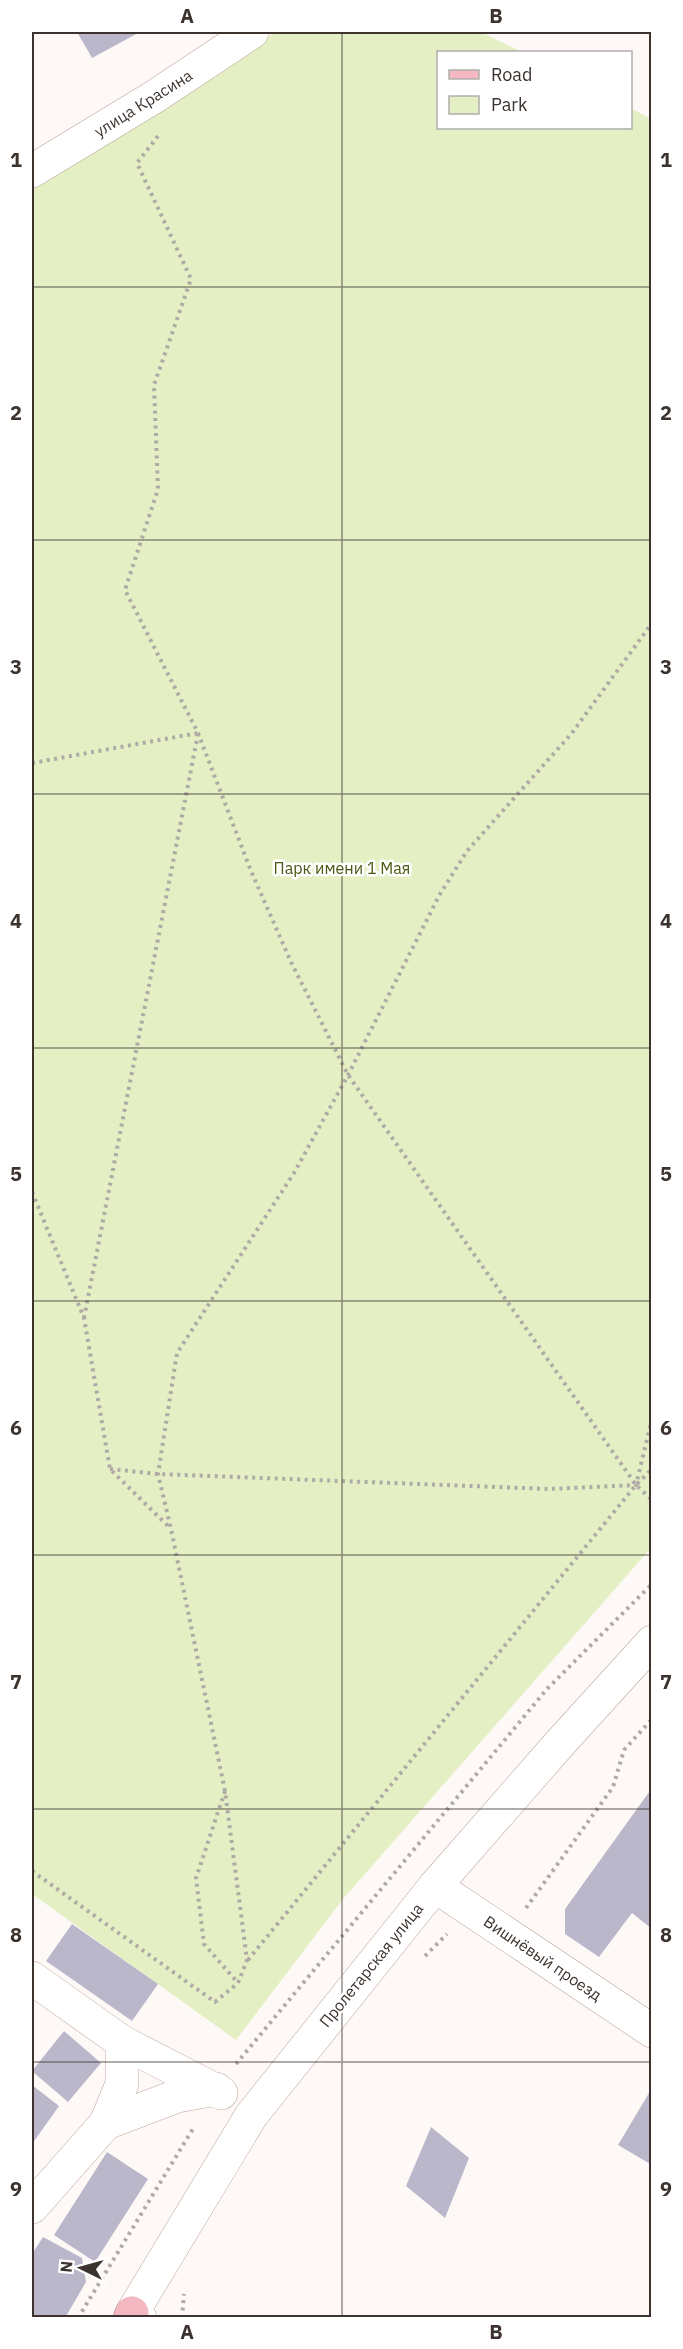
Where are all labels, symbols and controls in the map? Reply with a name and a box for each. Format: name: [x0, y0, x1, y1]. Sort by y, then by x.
text: A: [180, 2, 194, 29]
text: B: [489, 2, 503, 29]
legend: [437, 51, 632, 129]
text: Road: [491, 63, 532, 86]
street label: улица Красина: [90, 65, 196, 141]
text: Park: [491, 93, 528, 116]
text: 1: [10, 146, 22, 173]
text: 1: [660, 146, 672, 173]
text: 2: [10, 399, 22, 426]
text: 2: [660, 399, 672, 426]
text: 3: [10, 653, 22, 680]
text: 3: [660, 653, 672, 680]
park label: Парк имени 1 Мая: [274, 858, 410, 878]
text: 4: [10, 907, 22, 934]
text: 4: [660, 907, 672, 934]
text: 5: [10, 1160, 22, 1187]
text: 5: [660, 1160, 672, 1187]
text: 6: [10, 1414, 22, 1441]
text: 6: [660, 1414, 672, 1441]
text: 7: [10, 1668, 22, 1695]
text: 7: [660, 1668, 672, 1695]
street label: Пролетарская улица: [315, 1899, 427, 2031]
street label: Вишнёвый проезд: [480, 1911, 606, 2005]
text: 8: [10, 1921, 22, 1948]
text: 8: [660, 1921, 672, 1948]
text: 9: [10, 2175, 22, 2202]
text: 9: [660, 2175, 672, 2202]
north arrow: [51, 2238, 111, 2298]
text: N: [56, 2260, 77, 2273]
text: A: [180, 2318, 194, 2345]
text: B: [489, 2318, 503, 2345]

